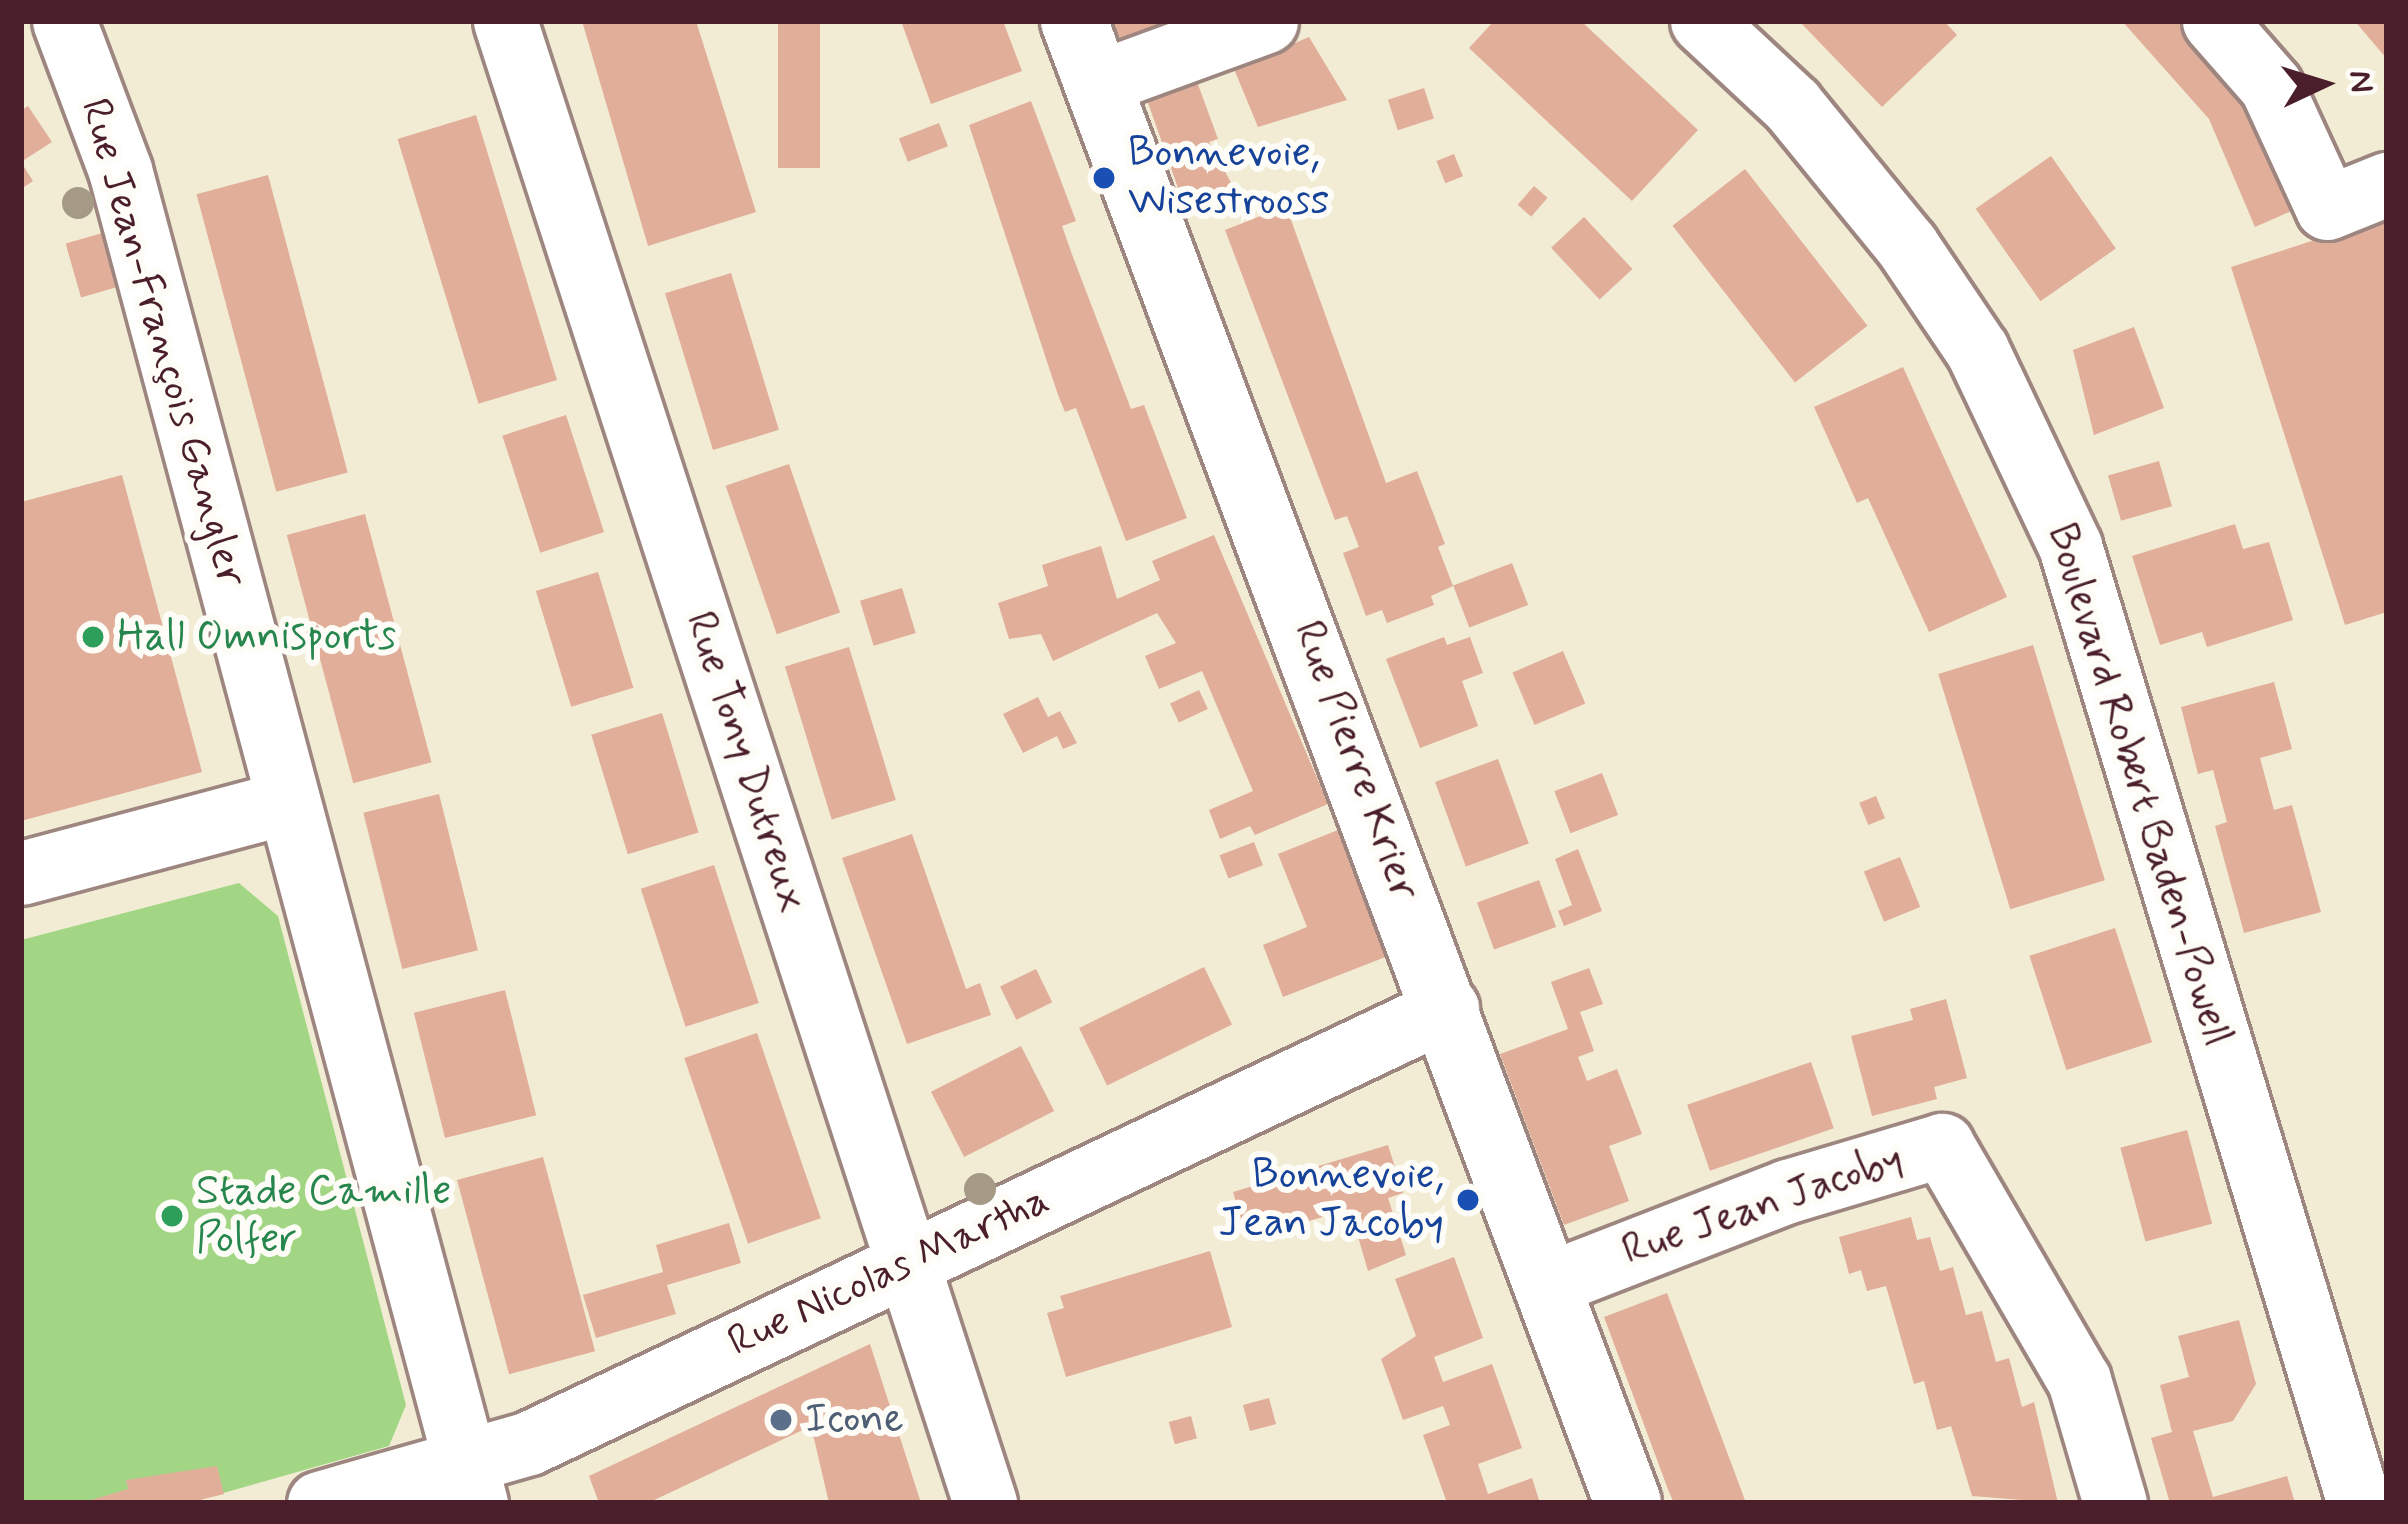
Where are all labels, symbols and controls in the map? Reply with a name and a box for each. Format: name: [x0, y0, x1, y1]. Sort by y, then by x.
north arrow: [2264, 24, 2384, 144]
text: N: [2337, 69, 2383, 94]
street label: Rue Jean-François Gangler: [70, 101, 254, 585]
place label: Bonnevoie, Wisestrooss: [1128, 129, 1329, 228]
marker: Bonnevoie, Wisestrooss: [1091, 165, 1117, 191]
street label: Boulevard Robert Baden-Powell: [2034, 515, 2242, 1055]
street label: Rue Tony Dutreux: [672, 605, 818, 919]
place label: Hall Omnisports: [117, 612, 396, 662]
street label: Rue Pierre Krier: [1282, 618, 1428, 904]
marker: Hall Omnisports: [80, 624, 106, 650]
street label: Rue Jean Jacoby: [1614, 1134, 1912, 1278]
place label: Bonnevoie, Jean Jacoby: [1220, 1151, 1444, 1250]
place label: Stade Camille Polfer: [196, 1167, 448, 1266]
street label: Rue Nicolas Martha: [723, 1177, 1055, 1367]
marker: Bonnevoie, Jean Jacoby: [1455, 1187, 1481, 1213]
marker: Stade Camille Polfer: [159, 1203, 185, 1229]
place label: Icone: [805, 1395, 904, 1445]
marker: Icone: [768, 1407, 794, 1433]

